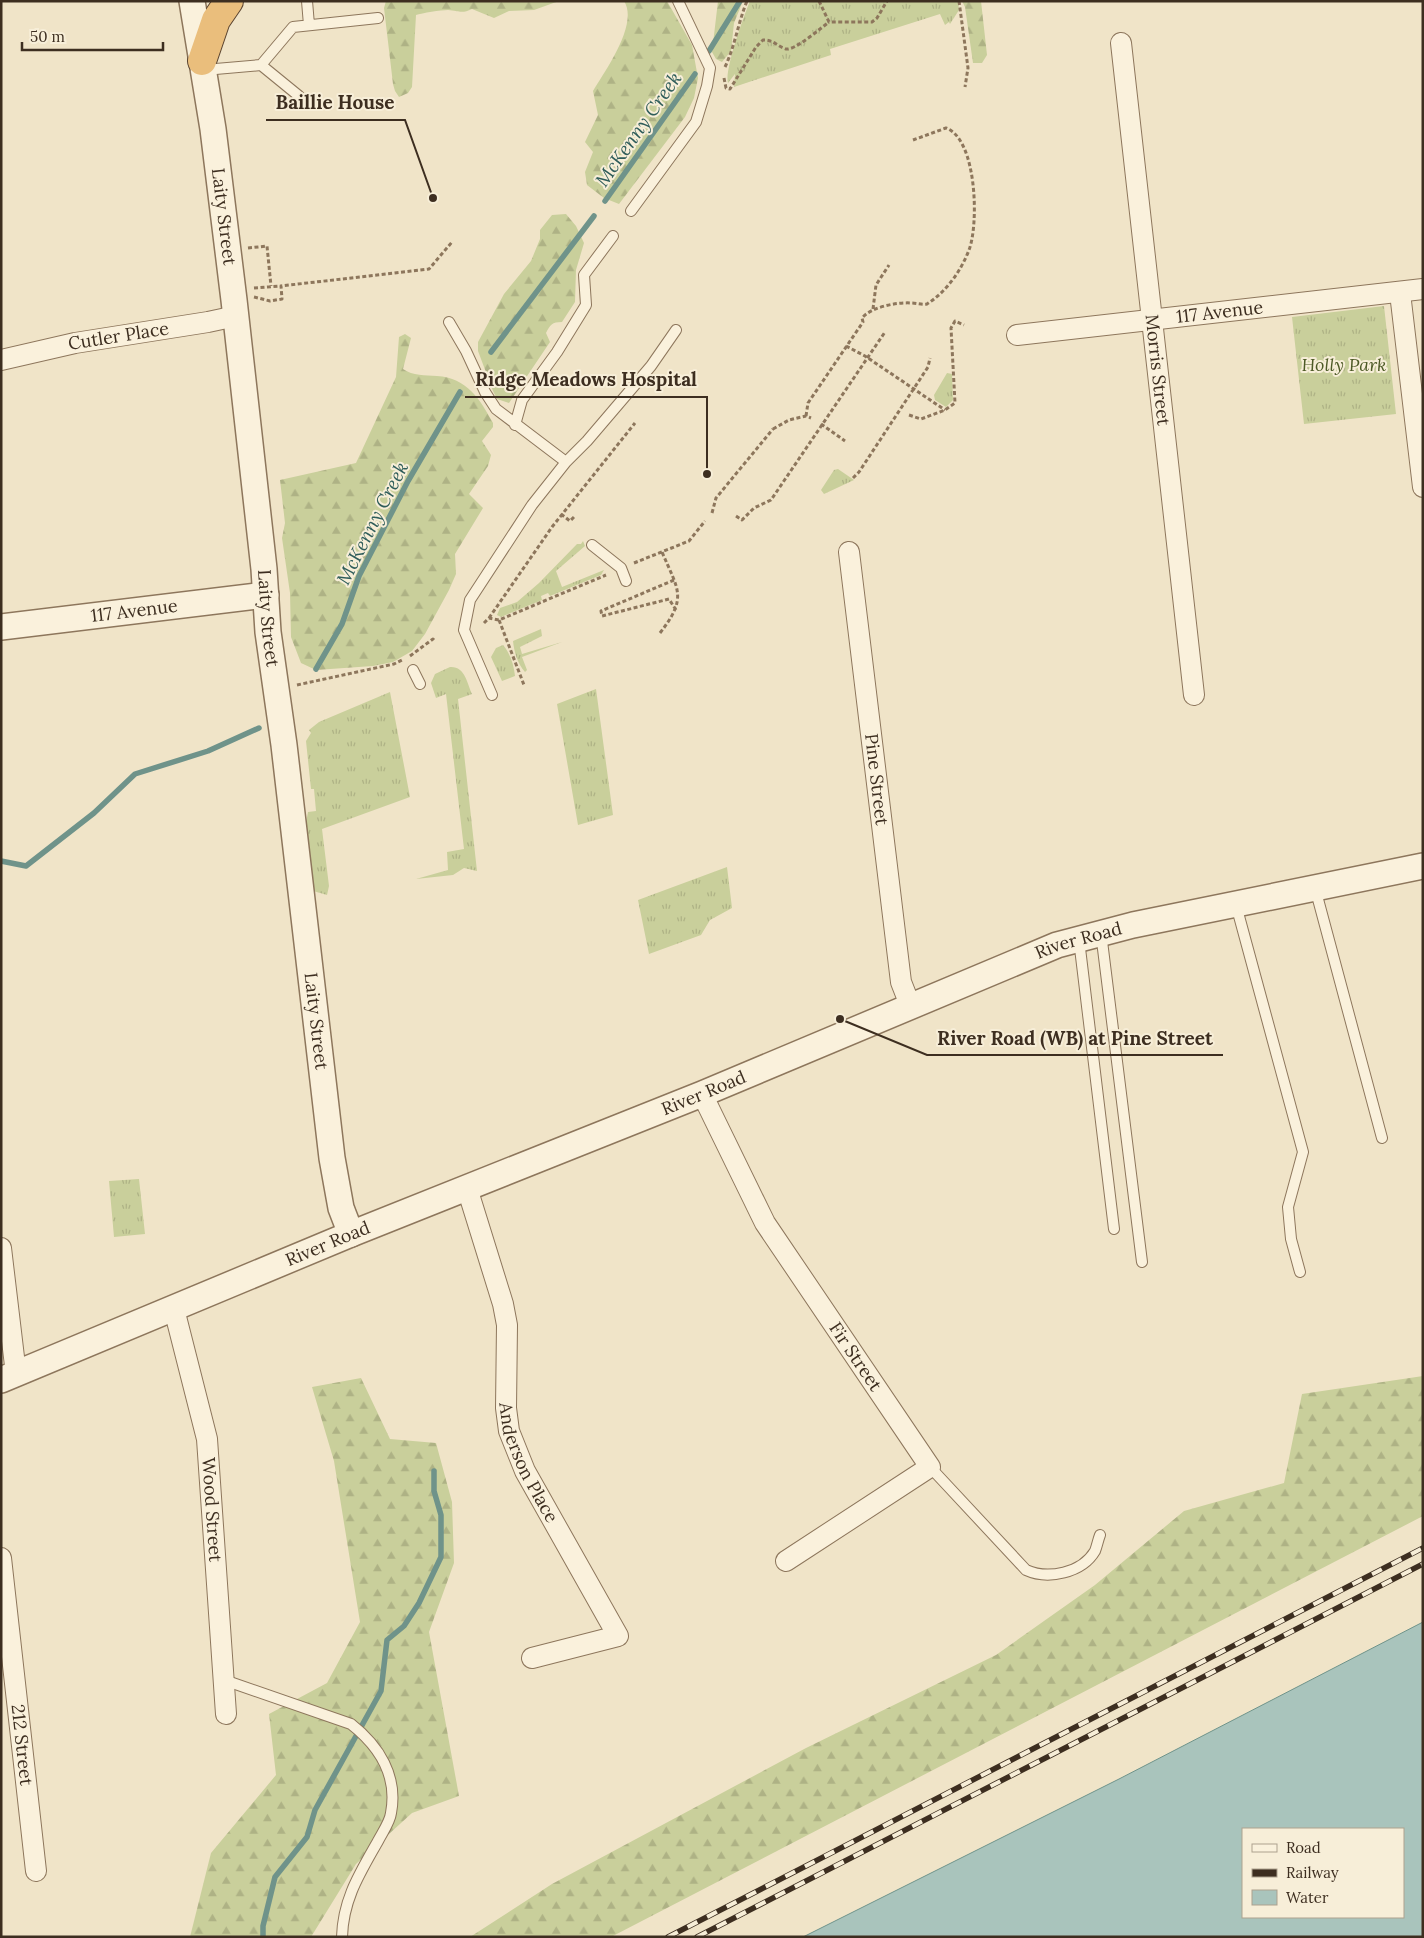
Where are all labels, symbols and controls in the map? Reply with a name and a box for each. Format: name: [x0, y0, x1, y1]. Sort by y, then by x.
scale bar: [22, 20, 164, 52]
text: 50 m: [30, 27, 65, 46]
water label: McKenny Creek: [590, 67, 686, 191]
callout: Baillie House: [266, 86, 405, 120]
text: Baillie House: [276, 90, 394, 114]
street label: Laity Street: [207, 167, 242, 267]
street label: 117 Avenue: [1175, 295, 1265, 328]
street label: Morris Street: [1140, 313, 1176, 427]
street label: Cutler Place: [66, 316, 171, 355]
park label: Holly Park: [1302, 353, 1386, 376]
callout: Ridge Meadows Hospital: [465, 363, 707, 397]
text: Ridge Meadows Hospital: [475, 367, 697, 391]
water label: McKenny Creek: [331, 457, 413, 588]
street label: Laity Street: [253, 569, 285, 668]
street label: 117 Avenue: [89, 594, 179, 627]
street label: Pine Street: [860, 732, 894, 827]
street label: River Road: [1031, 916, 1124, 964]
street label: Laity Street: [300, 971, 334, 1071]
callout: River Road (WB) at Pine Street: [927, 1021, 1223, 1055]
text: River Road (WB) at Pine Street: [937, 1026, 1214, 1051]
street label: River Road: [658, 1065, 749, 1120]
street label: River Road: [282, 1216, 373, 1271]
street label: Fir Street: [824, 1318, 887, 1395]
street label: Anderson Place: [494, 1400, 564, 1527]
street label: Wood Street: [197, 1457, 227, 1563]
street label: 212 Street: [6, 1703, 38, 1787]
legend: [1242, 1828, 1404, 1918]
text: Road: [1286, 1838, 1321, 1857]
text: Railway: [1286, 1863, 1339, 1882]
text: Water: [1286, 1888, 1329, 1907]

